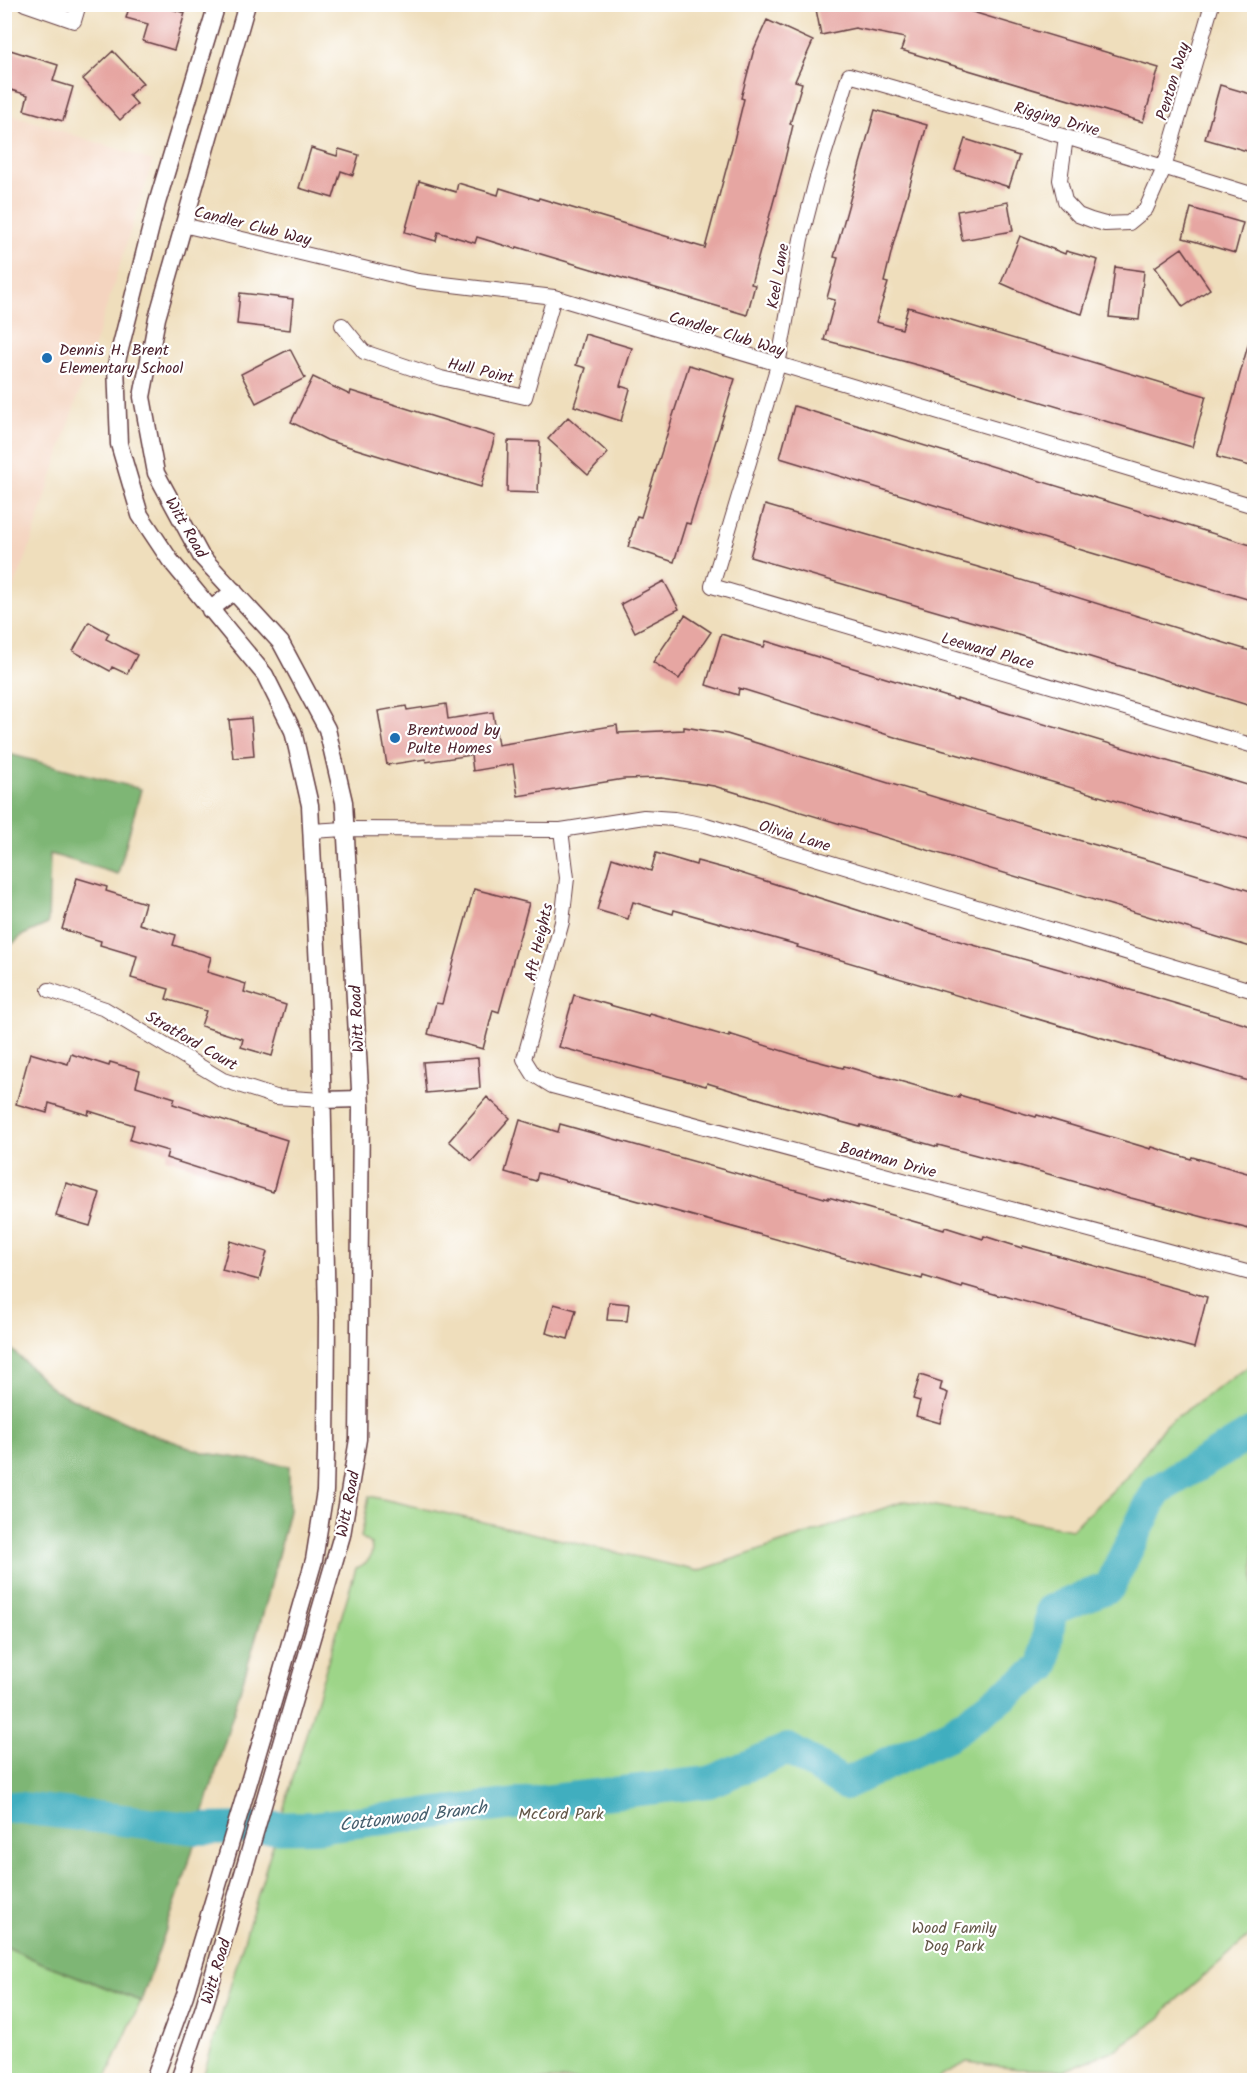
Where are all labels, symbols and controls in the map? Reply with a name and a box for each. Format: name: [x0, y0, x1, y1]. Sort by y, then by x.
street label: Penton Way: [1150, 39, 1197, 124]
street label: Rigging Drive: [1011, 95, 1102, 144]
street label: Candler Club Way: [191, 200, 314, 253]
street label: Keel Lane: [760, 242, 797, 311]
street label: Candler Club Way: [666, 305, 788, 364]
place label: Dennis H. Brent Elementary School: [59, 338, 184, 381]
marker: Dennis H. Brent Elementary School: [40, 351, 54, 365]
street label: Hull Point: [445, 352, 517, 391]
street label: Witt Road: [158, 492, 214, 564]
street label: Leeward Place: [938, 626, 1037, 677]
place label: Brentwood by Pulte Homes: [407, 718, 500, 761]
marker: Brentwood by Pulte Homes: [388, 731, 402, 745]
street label: Olivia Lane: [756, 814, 834, 859]
street label: Aft Heights: [518, 901, 561, 984]
street label: Witt Road: [343, 984, 372, 1053]
street label: Stratford Court: [141, 1005, 243, 1078]
street label: Boatman Drive: [836, 1135, 939, 1185]
street label: Witt Road: [330, 1468, 367, 1540]
water label: Cottonwood Branch: [338, 1794, 490, 1841]
park label: McCord Park: [518, 1802, 604, 1827]
park label: Wood Family Dog Park: [911, 1916, 997, 1959]
street label: Witt Road: [195, 1935, 239, 2007]

